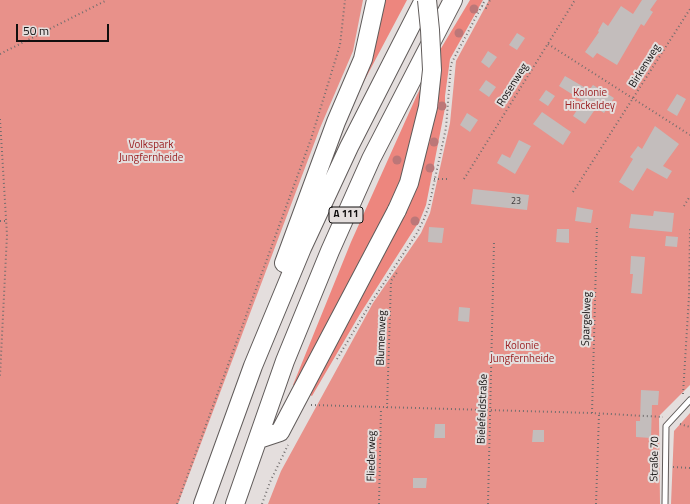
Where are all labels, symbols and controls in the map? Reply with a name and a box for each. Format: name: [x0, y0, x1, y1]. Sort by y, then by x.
scale bar: [18, 16, 111, 42]
text: 50 m: [23, 21, 49, 40]
street label: Birkenweg: [626, 42, 664, 90]
street label: Rosenweg: [495, 61, 531, 109]
park label: Kolonie Hinckeldey: [565, 86, 615, 112]
park label: Volkspark Jungfernheide: [119, 138, 183, 164]
house number: 23: [511, 197, 521, 207]
road number: A 111: [329, 207, 363, 223]
street label: Spargelweg: [579, 292, 595, 346]
street label: Blumenweg: [374, 310, 390, 366]
park label: Kolonie Jungfernheide: [490, 339, 554, 365]
street label: Bielefeldstraße: [475, 374, 491, 444]
street label: Fliederweg: [365, 430, 379, 482]
street label: Straße 70: [648, 436, 662, 482]

